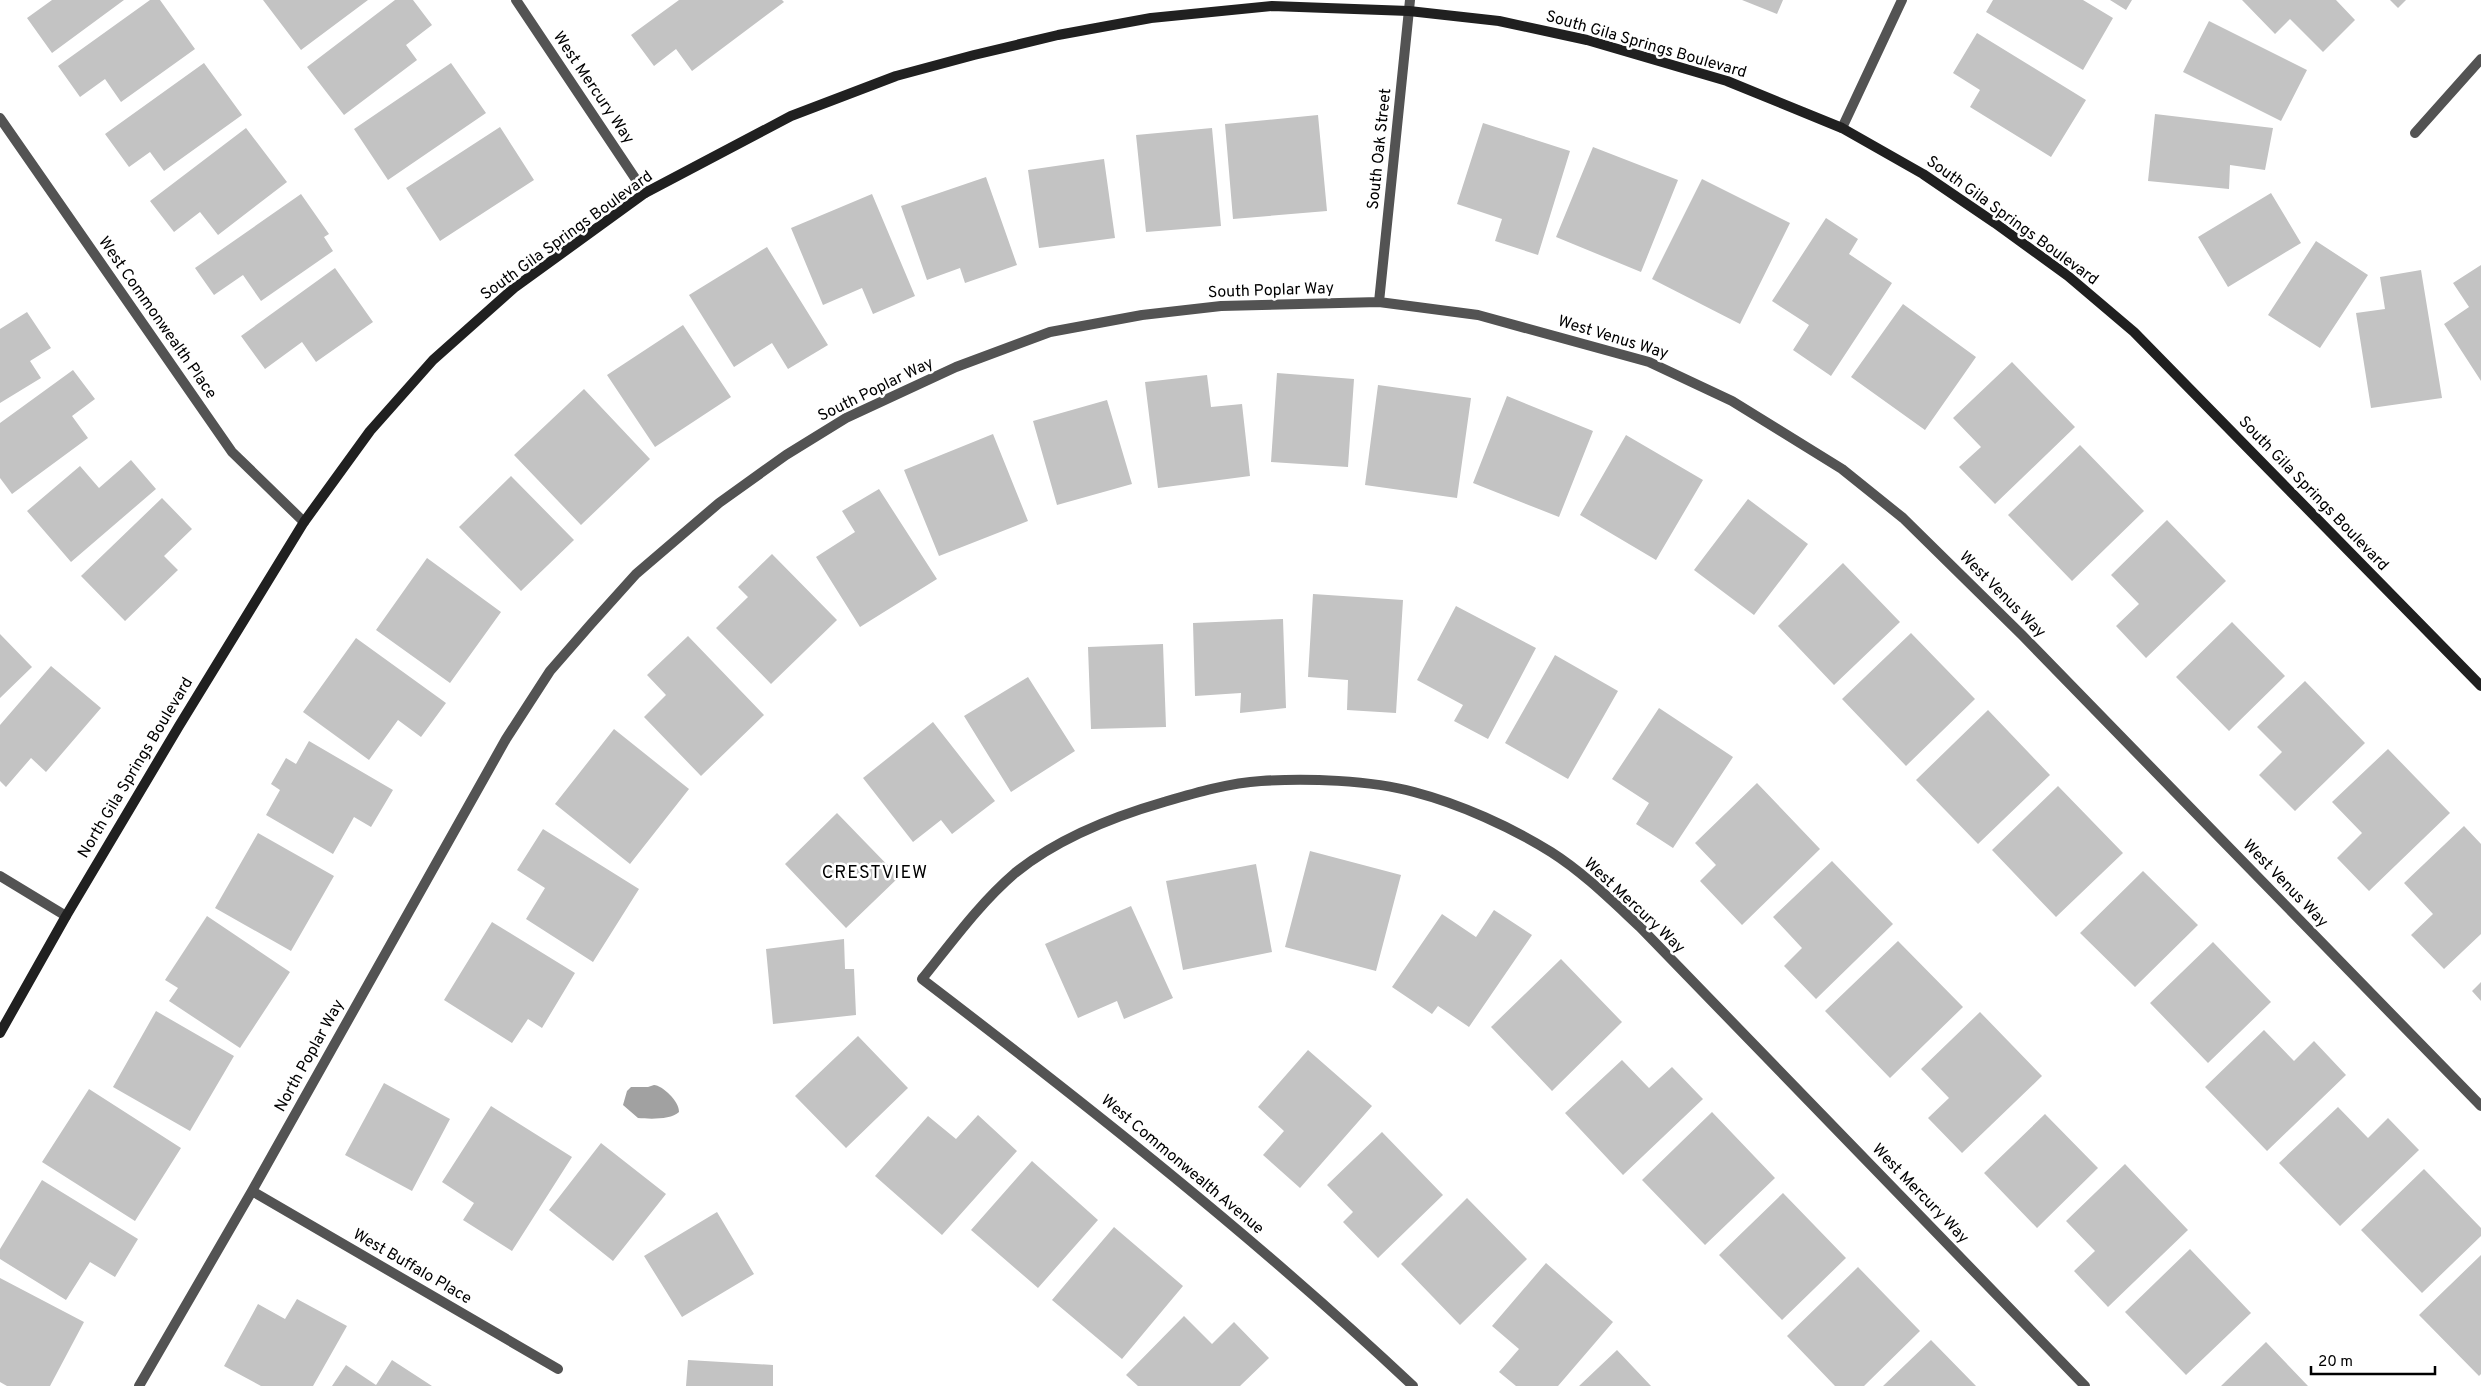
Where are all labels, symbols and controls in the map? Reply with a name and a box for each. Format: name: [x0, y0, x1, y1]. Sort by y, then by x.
street label: South Gila Springs Boulevard: [1543, 7, 1749, 83]
street label: West Mercury Way: [548, 28, 638, 148]
street label: South Oak Street: [1364, 87, 1396, 211]
street label: South Gila Springs Boulevard: [1922, 152, 2102, 290]
street label: South Gila Springs Boulevard: [477, 167, 657, 305]
street label: West Commonwealth Place: [93, 233, 221, 403]
street label: South Poplar Way: [1208, 279, 1334, 303]
street label: West Venus Way: [1555, 312, 1671, 364]
street label: South Poplar Way: [815, 353, 937, 427]
street label: South Gila Springs Boulevard: [2234, 412, 2392, 576]
street label: West Venus Way: [1954, 547, 2050, 643]
street label: North Gila Springs Boulevard: [74, 674, 198, 862]
street label: West Venus Way: [2238, 836, 2332, 932]
street label: West Mercury Way: [1579, 854, 1689, 958]
district label: CRESTVIEW: [822, 862, 928, 885]
street label: North Poplar Way: [271, 996, 349, 1116]
street label: West Commonwealth Avenue: [1096, 1091, 1268, 1239]
street label: West Mercury Way: [1867, 1140, 1973, 1248]
street label: West Buffalo Place: [349, 1225, 475, 1309]
scale bar: [2311, 1344, 2435, 1376]
text: 20 m: [2318, 1353, 2353, 1372]

